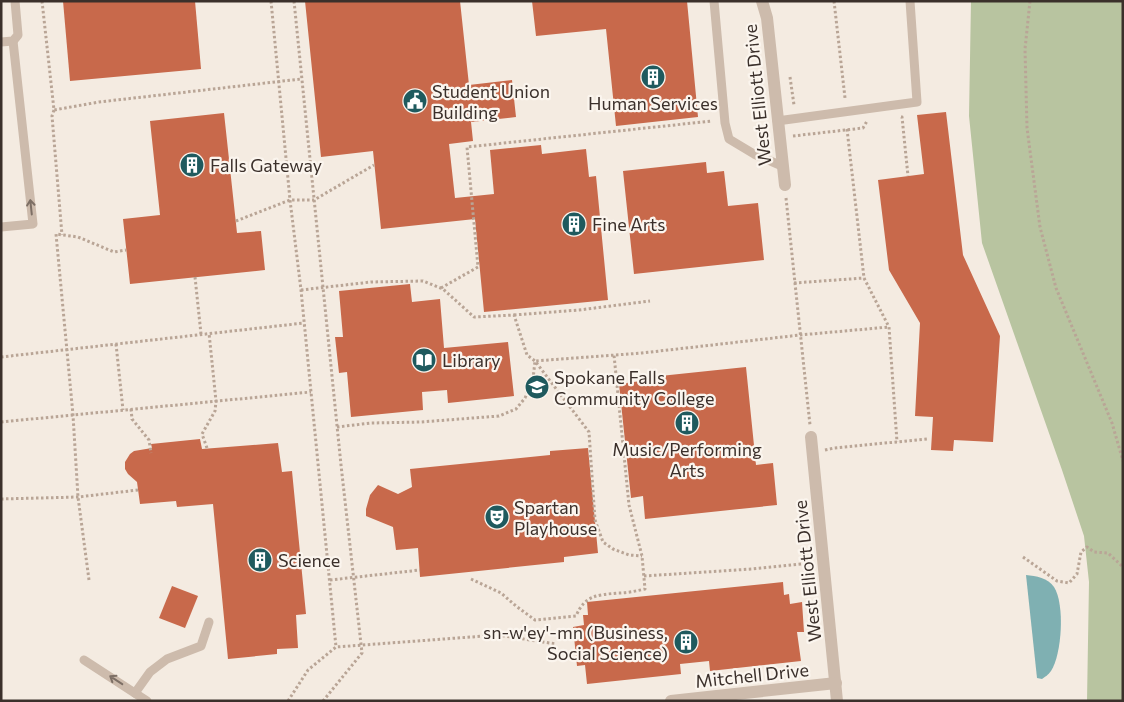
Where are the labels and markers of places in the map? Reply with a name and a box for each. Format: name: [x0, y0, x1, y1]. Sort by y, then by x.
building icon: Human Services: [640, 64, 666, 90]
place label: Student Union Building: [432, 80, 550, 123]
public building icon: Student Union Building: [402, 88, 428, 114]
place label: Human Services: [588, 92, 718, 114]
building icon: Falls Gateway: [179, 152, 205, 178]
place label: Falls Gateway: [210, 154, 322, 176]
building icon: Fine Arts: [561, 211, 587, 237]
place label: Fine Arts: [592, 213, 665, 235]
library icon: Library: [411, 347, 437, 373]
place label: Library: [442, 349, 501, 371]
place label: Spokane Falls Community College: [554, 366, 714, 409]
school or university icon: Spokane Falls Community College: [524, 374, 550, 400]
building icon: Music/Performing Arts: [674, 410, 700, 436]
place label: Music/Performing Arts: [612, 438, 762, 481]
place label: Spartan Playhouse: [514, 496, 597, 539]
theatre icon: Spartan Playhouse: [484, 504, 510, 530]
building icon: Science: [247, 547, 273, 573]
place label: Science: [278, 549, 340, 571]
place label: sn-w'ey'-mn (Business, Social Science): [483, 621, 668, 664]
building icon: sn-w'ey'-mn (Business, Social Science): [673, 629, 699, 655]

